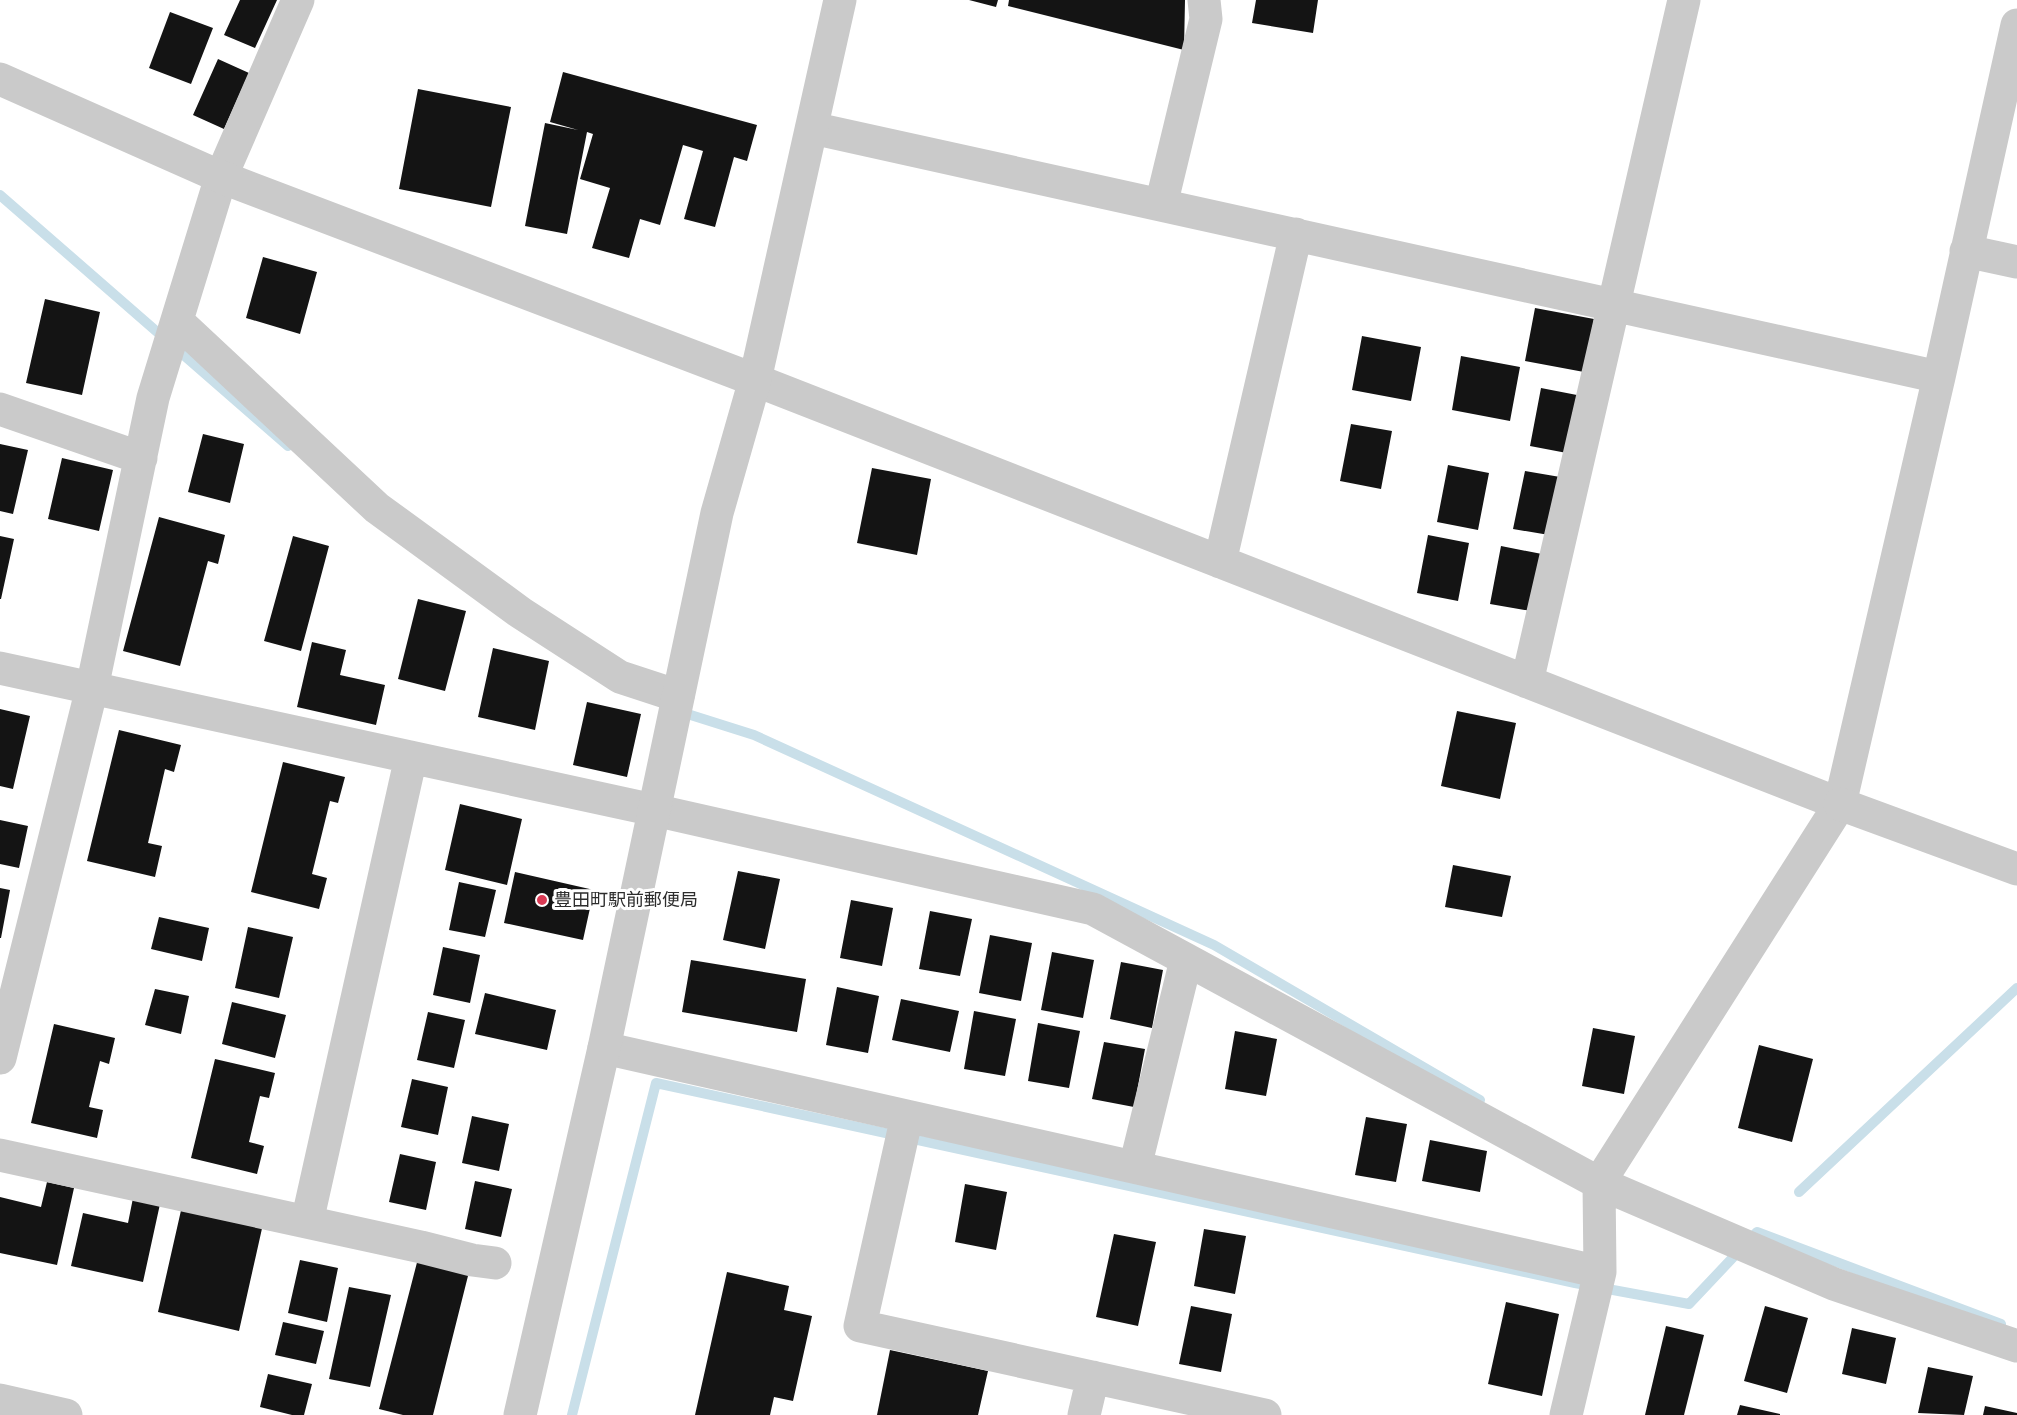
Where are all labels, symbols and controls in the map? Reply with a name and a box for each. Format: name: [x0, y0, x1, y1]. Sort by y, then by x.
place label: 豊田町駅前郵便局: [554, 887, 698, 911]
marker: 豊田町駅前郵便局: [535, 893, 549, 907]

